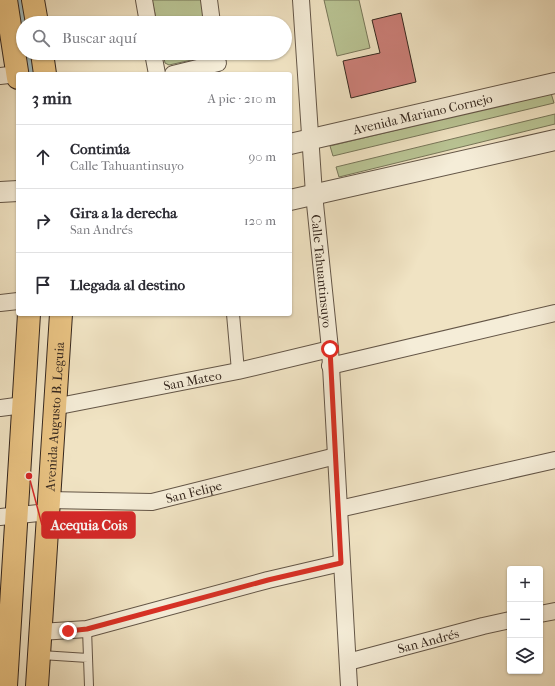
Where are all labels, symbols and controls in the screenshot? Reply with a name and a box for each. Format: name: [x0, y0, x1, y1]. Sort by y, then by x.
search box: [16, 16, 292, 60]
icon: search: [30, 27, 52, 49]
text: Buscar aquí: [62, 29, 137, 47]
text: 3 min: [32, 88, 72, 108]
text: A pie · 210 m: [207, 91, 276, 106]
street label: Avenida Mariano Cornejo: [350, 91, 494, 138]
text: Continúa: [70, 140, 130, 158]
icon: ahead: [32, 146, 54, 168]
text: 90 m: [248, 149, 276, 164]
text: Calle Tahuantinsuyo: [70, 158, 184, 173]
text: Gira a la derecha: [70, 204, 177, 222]
icon: right: [32, 210, 54, 232]
text: 120 m: [244, 213, 276, 228]
street label: Calle Tahuantinsuyo: [308, 214, 335, 329]
text: San Andrés: [70, 222, 133, 237]
icon: arrive: [32, 274, 54, 296]
text: Llegada al destino: [70, 276, 185, 294]
route start: [321, 340, 339, 358]
street label: Avenida Augusto B. Leguia: [43, 341, 67, 493]
street label: San Mateo: [162, 367, 223, 393]
street label: San Felipe: [164, 478, 224, 506]
callout: Acequia Cois: [42, 512, 135, 538]
text: Acequia Cois: [50, 517, 128, 534]
map controls: [507, 566, 543, 674]
button: +: [507, 566, 543, 602]
button: −: [507, 602, 543, 638]
route end: [59, 622, 77, 640]
street label: San Andrés: [396, 626, 461, 656]
button: layers: [507, 638, 543, 674]

